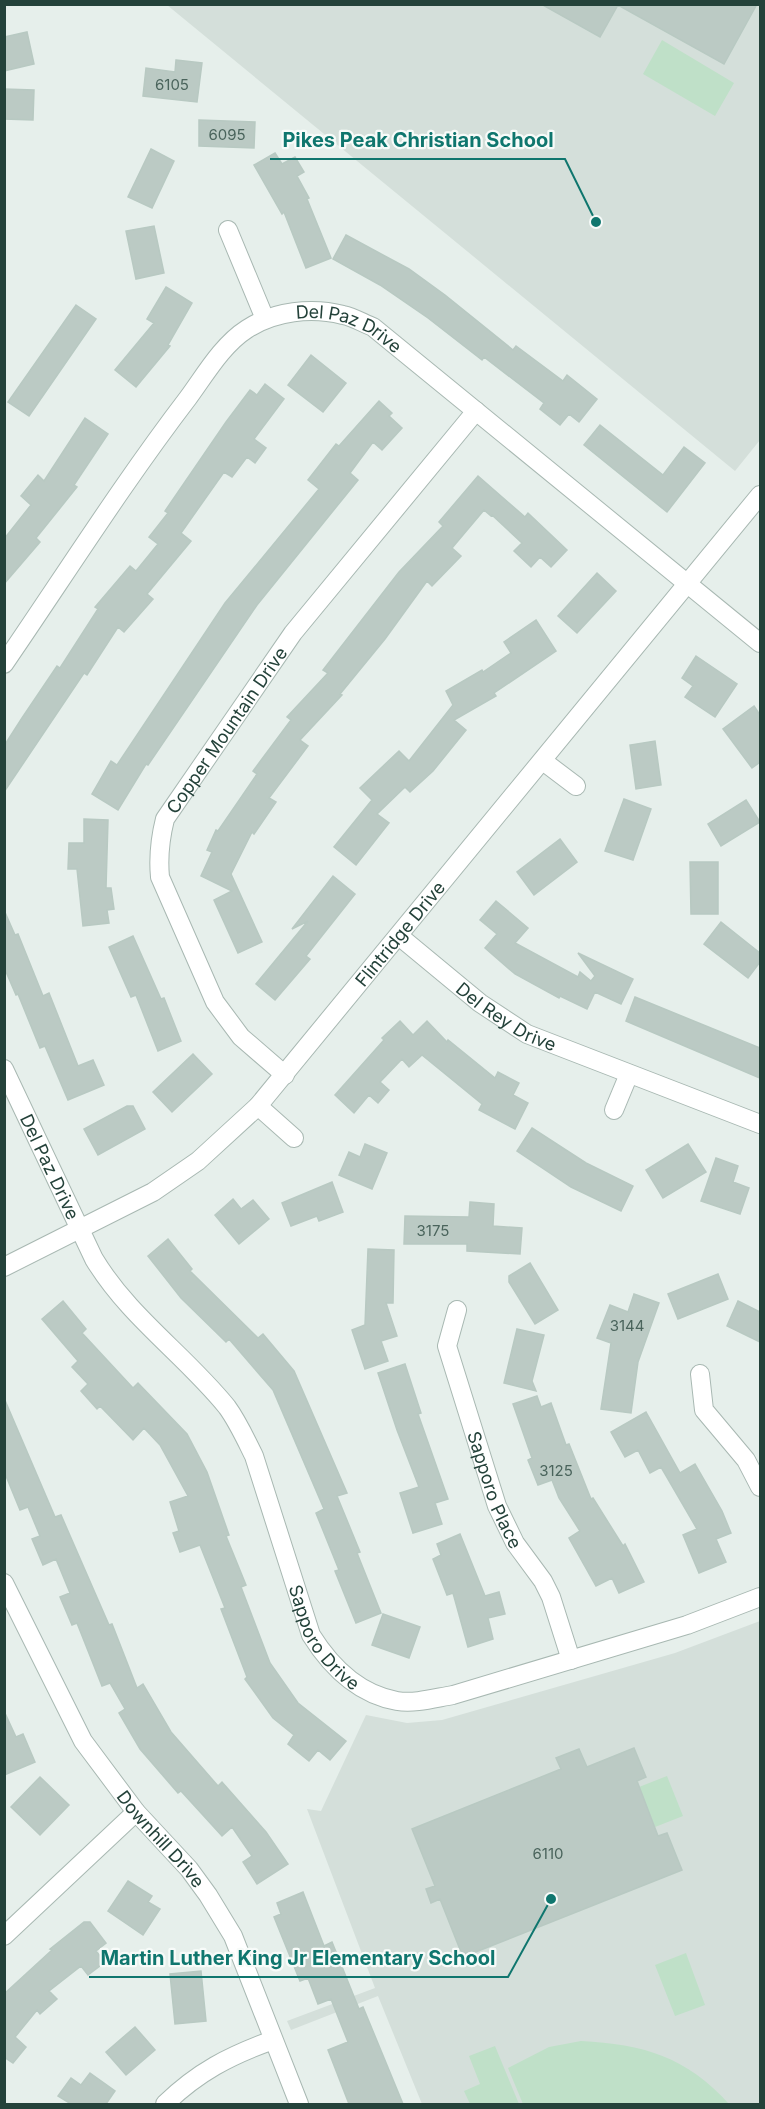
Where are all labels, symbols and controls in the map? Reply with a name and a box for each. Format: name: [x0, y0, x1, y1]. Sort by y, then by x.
house number: 6105: [155, 75, 189, 94]
callout: Pikes Peak Christian School: [270, 121, 565, 159]
house number: 6095: [208, 125, 246, 144]
text: Pikes Peak Christian School: [282, 128, 554, 152]
street label: Del Paz Drive: [295, 300, 406, 357]
street label: Copper Mountain Drive: [162, 643, 291, 817]
street label: Flintridge Drive: [350, 877, 449, 990]
street label: Del Rey Drive: [452, 978, 559, 1055]
street label: Del Paz Drive: [16, 1110, 84, 1223]
house number: 3175: [417, 1221, 449, 1240]
house number: 3144: [610, 1316, 644, 1335]
street label: Sapporo Place: [464, 1429, 526, 1552]
house number: 3125: [539, 1461, 573, 1480]
street label: Sapporo Drive: [285, 1582, 364, 1694]
street label: Downhill Drive: [113, 1786, 209, 1891]
house number: 6110: [533, 1844, 563, 1863]
callout: Martin Luther King Jr Elementary School: [89, 1939, 508, 1977]
text: Martin Luther King Jr Elementary School: [100, 1946, 496, 1970]

